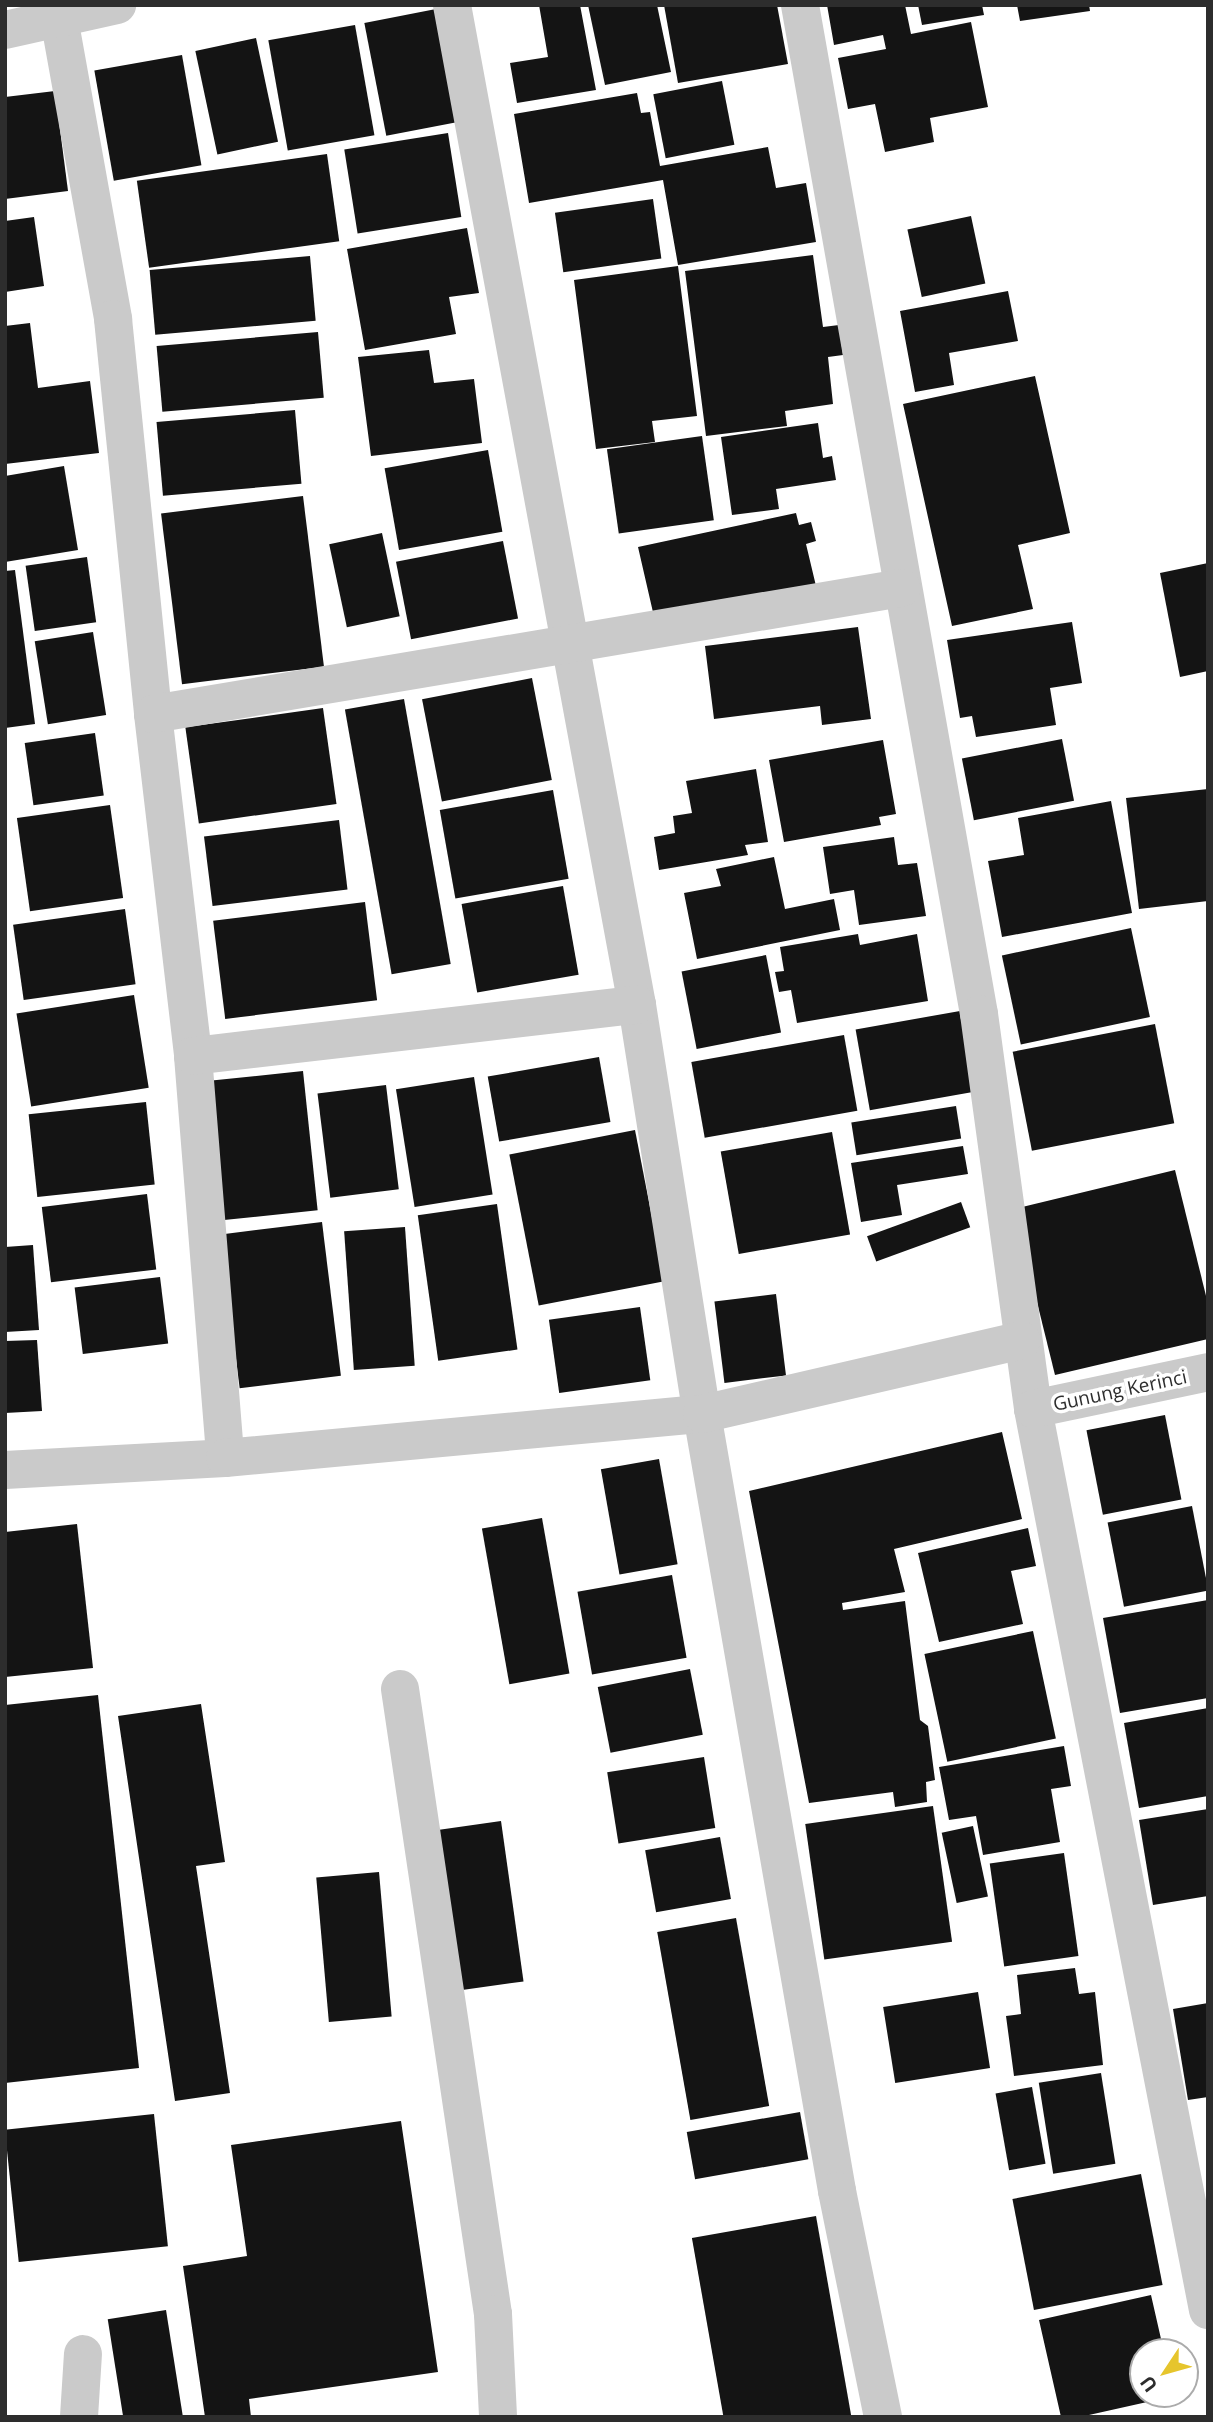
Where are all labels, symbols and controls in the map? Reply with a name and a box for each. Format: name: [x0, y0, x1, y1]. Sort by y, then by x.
street label: Gunung Kerinci: [1051, 1366, 1189, 1416]
north arrow: [1129, 2338, 1199, 2408]
text: U: [1134, 2371, 1163, 2398]

